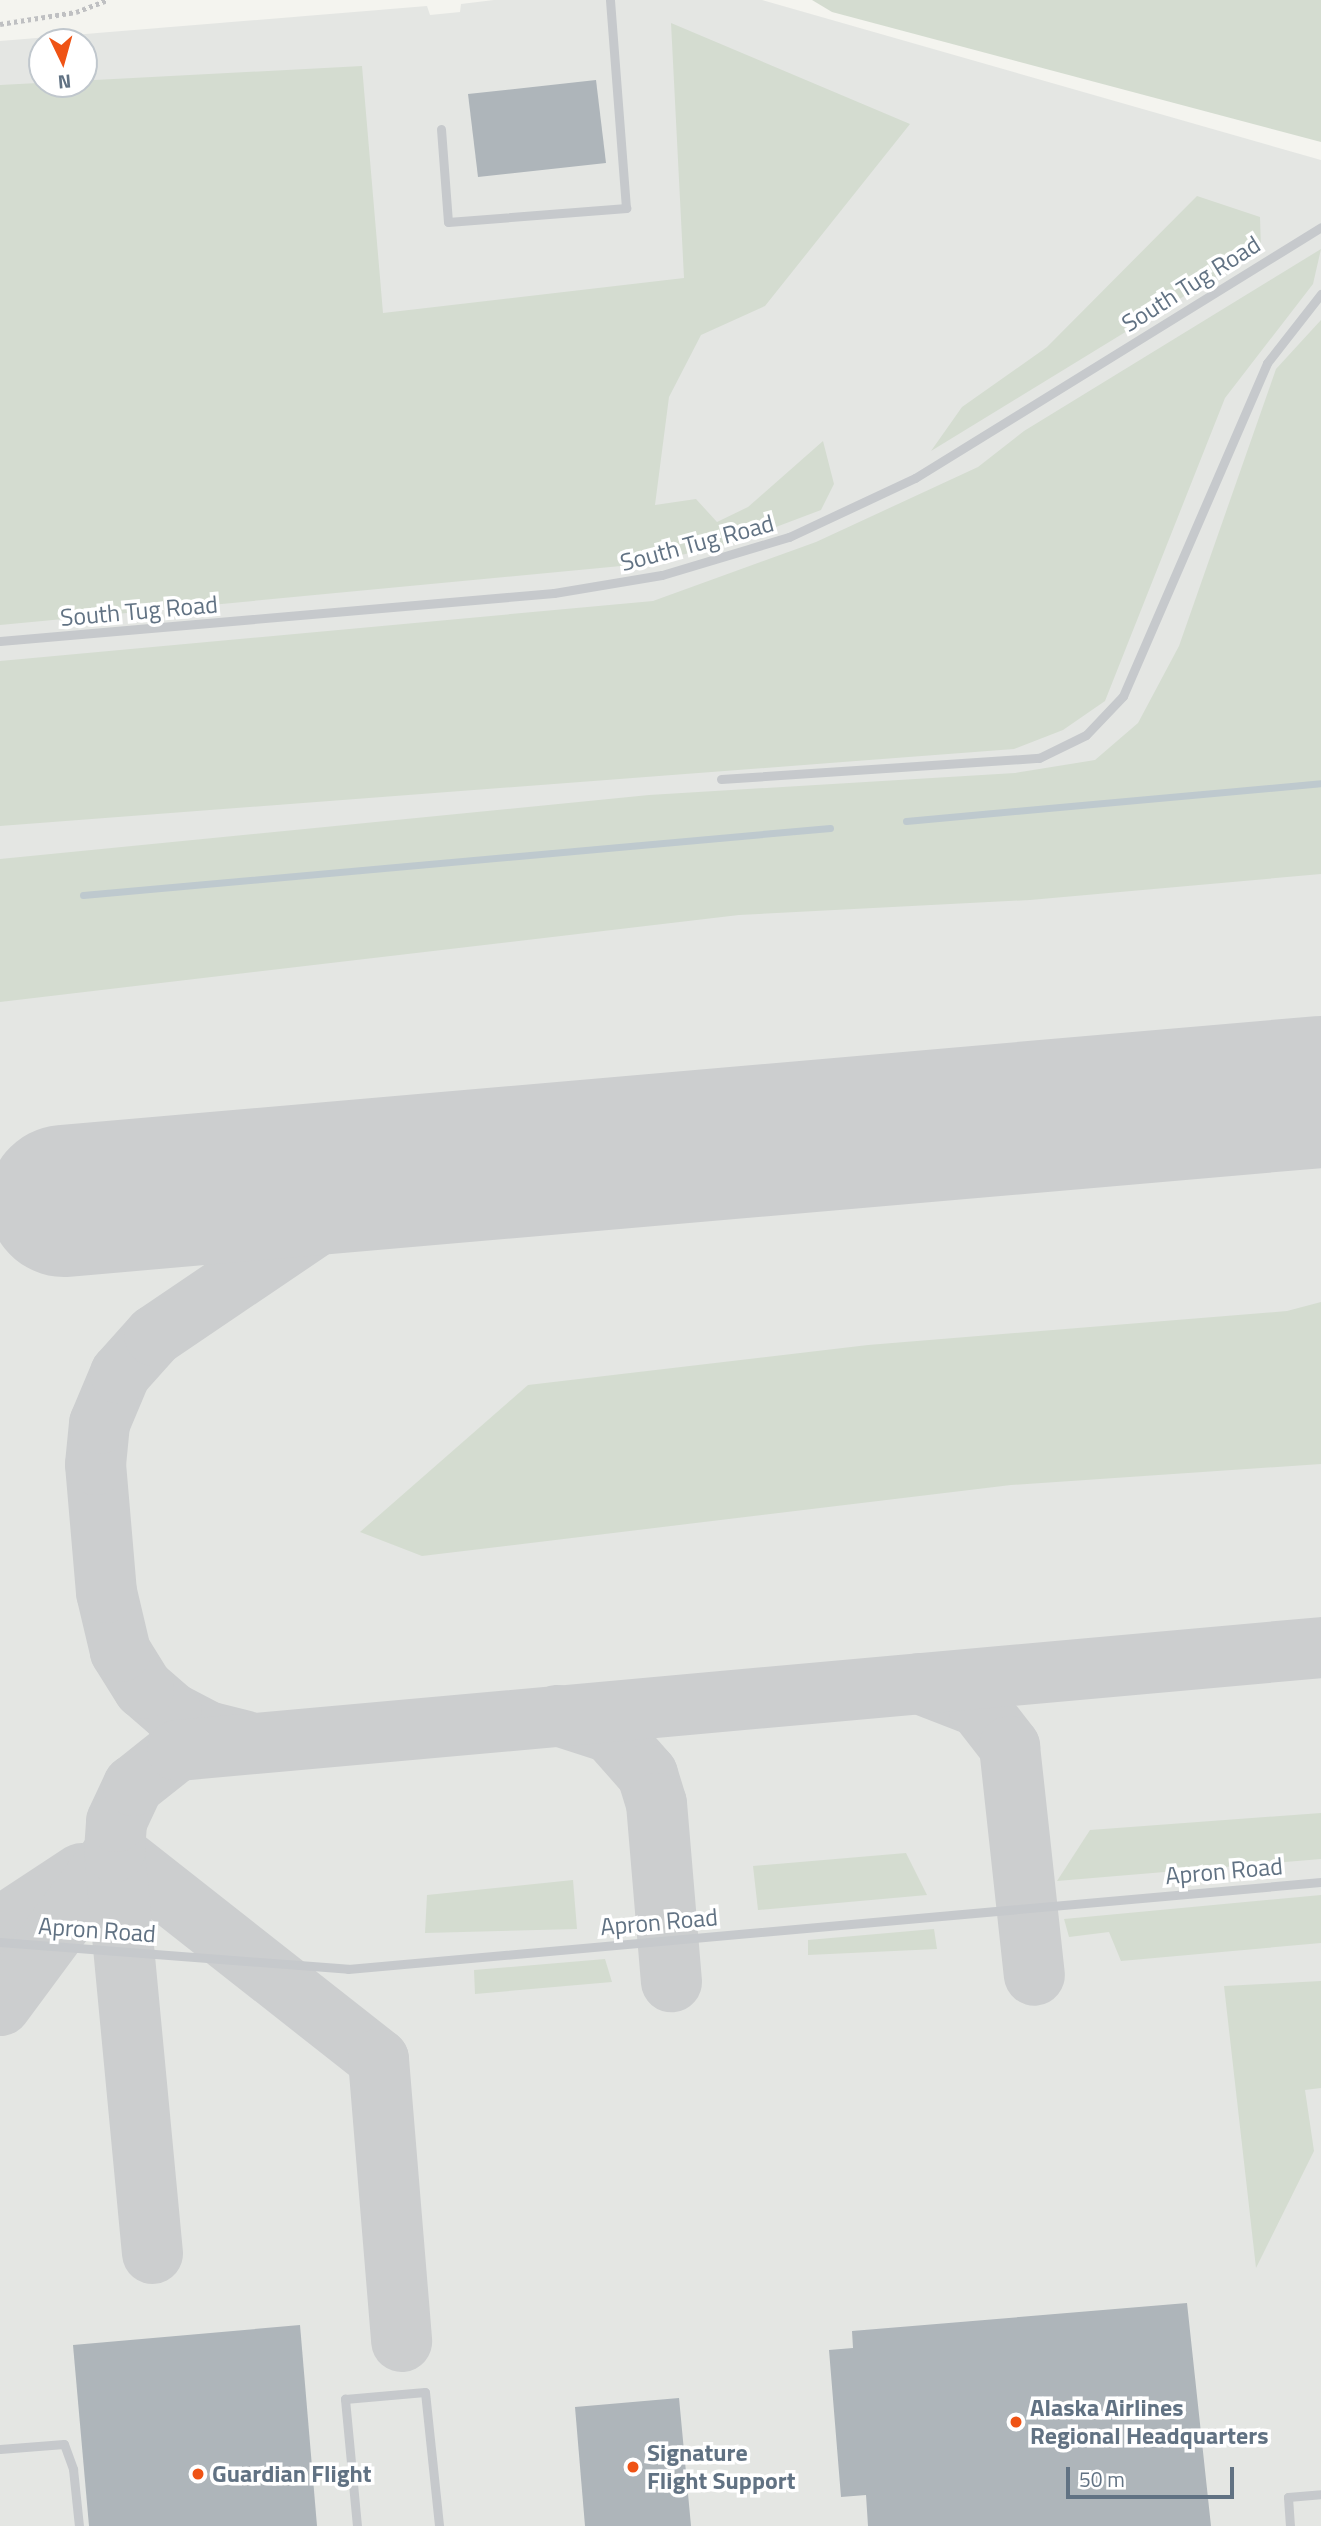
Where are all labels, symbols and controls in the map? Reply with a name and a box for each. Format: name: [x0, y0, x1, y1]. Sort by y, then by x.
north arrow: [28, 28, 98, 98]
text: N: [57, 67, 73, 97]
street label: South Tug Road: [1116, 230, 1266, 338]
street label: South Tug Road: [617, 509, 777, 577]
street label: South Tug Road: [59, 590, 219, 632]
street label: Apron Road: [1164, 1852, 1284, 1890]
street label: Apron Road: [599, 1903, 719, 1941]
street label: Apron Road: [37, 1912, 157, 1948]
place label: Alaska Airlines Regional Headquarters: [1030, 2394, 1269, 2450]
marker: Alaska Airlines Regional Headquarters: [1008, 2414, 1024, 2430]
place label: Signature Flight Support: [647, 2439, 795, 2495]
scale bar: [1069, 2452, 1237, 2496]
marker: Signature Flight Support: [625, 2459, 641, 2475]
place label: Guardian Flight: [212, 2460, 372, 2488]
text: 50 m: [1079, 2463, 1125, 2495]
marker: Guardian Flight: [190, 2466, 206, 2482]

